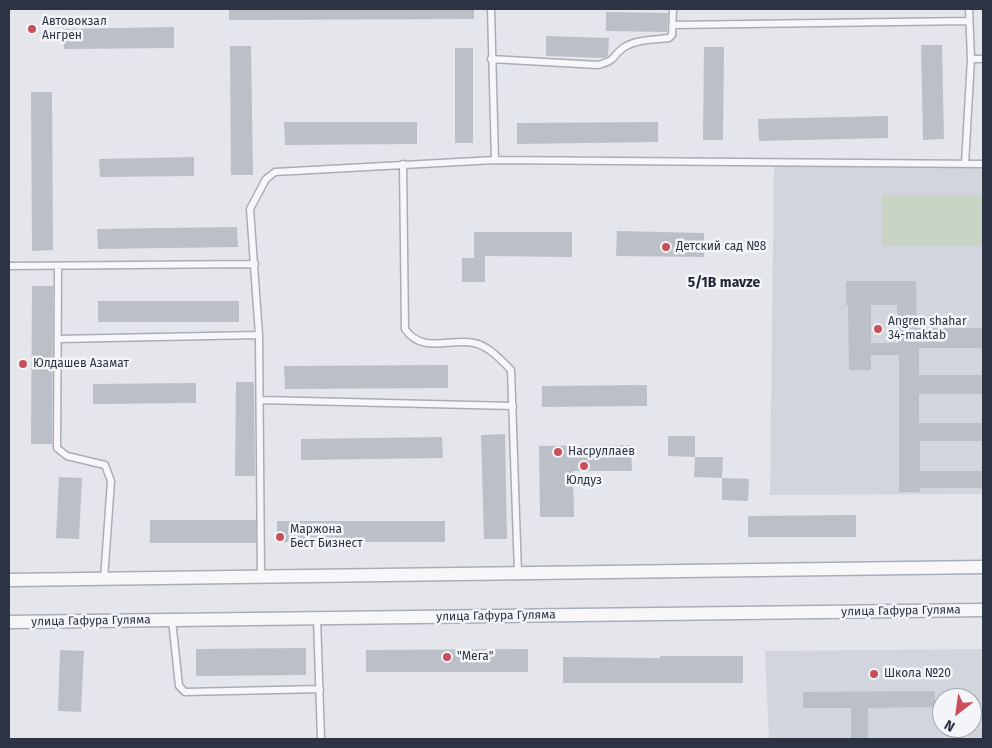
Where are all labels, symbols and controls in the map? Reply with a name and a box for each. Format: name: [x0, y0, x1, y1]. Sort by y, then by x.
place label: Автовокзал Ангрен: [42, 15, 107, 43]
marker: Автовокзал Ангрен: [26, 23, 38, 35]
place label: Детский сад №8: [676, 240, 766, 254]
marker: Детский сад №8: [660, 241, 672, 253]
district label: 5/1B mavze: [688, 275, 760, 291]
place label: Angren shahar 34-maktab: [888, 315, 967, 343]
marker: Angren shahar 34-maktab: [872, 323, 884, 335]
place label: Юлдашев Азамат: [33, 357, 129, 371]
marker: Юлдашев Азамат: [17, 358, 29, 370]
place label: Насруллаев: [568, 445, 635, 459]
marker: Насруллаев: [552, 446, 564, 458]
marker: Юлдуз: [578, 460, 590, 472]
place label: Юлдуз: [566, 474, 602, 488]
place label: Маржона Бест Бизнест: [290, 523, 363, 551]
marker: Маржона Бест Бизнест: [274, 531, 286, 543]
street label: улица Гафура Гуляма: [841, 603, 961, 619]
street label: улица Гафура Гуляма: [436, 608, 556, 624]
street label: улица Гафура Гуляма: [31, 613, 151, 629]
place label: "Мега": [457, 650, 494, 664]
marker: "Мега": [441, 651, 453, 663]
place label: Школа №20: [884, 667, 951, 681]
marker: Школа №20: [868, 668, 880, 680]
north arrow: [932, 688, 982, 738]
text: N: [941, 716, 958, 735]

